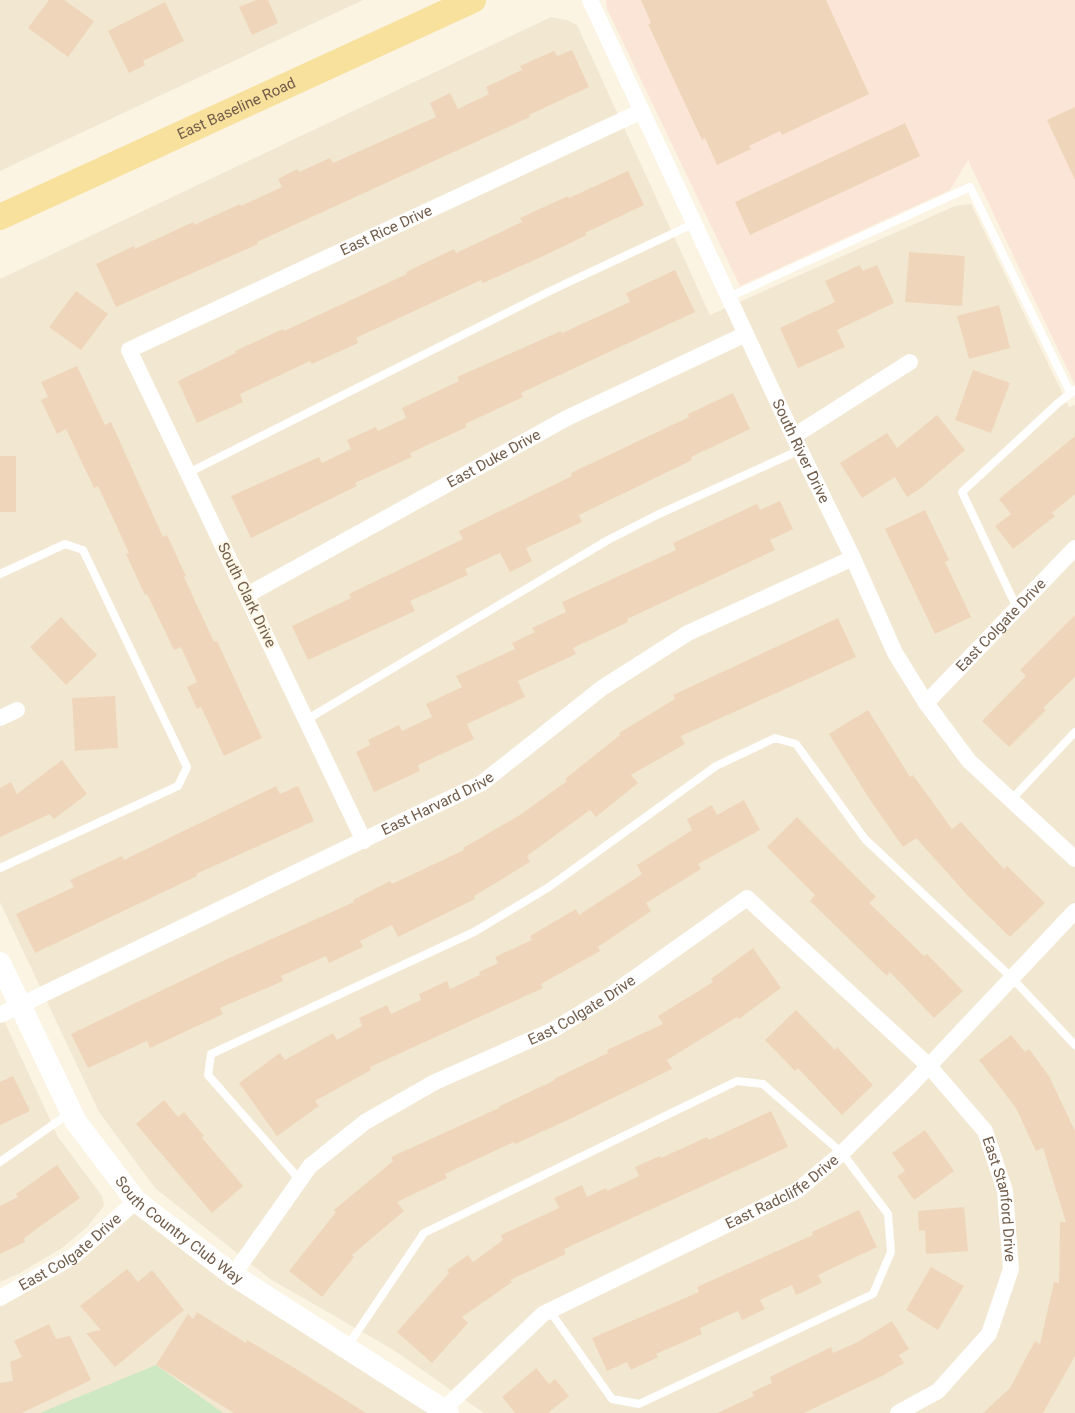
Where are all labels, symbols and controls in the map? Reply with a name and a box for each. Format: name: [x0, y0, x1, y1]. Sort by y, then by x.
street label: East Baseline Road: [174, 74, 298, 143]
street label: East Rice Drive: [337, 201, 435, 259]
street label: South River Drive: [768, 396, 834, 506]
street label: East Duke Drive: [444, 425, 544, 492]
street label: South Clark Drive: [214, 540, 280, 650]
street label: East Colgate Drive: [952, 575, 1050, 675]
street label: East Harvard Drive: [378, 768, 498, 839]
street label: East Colgate Drive: [525, 971, 639, 1049]
street label: East Stanford Drive: [978, 1134, 1019, 1263]
street label: East Radcliffe Drive: [722, 1151, 842, 1233]
street label: South Country Club Way: [111, 1173, 246, 1288]
street label: East Colgate Drive: [16, 1209, 125, 1294]

